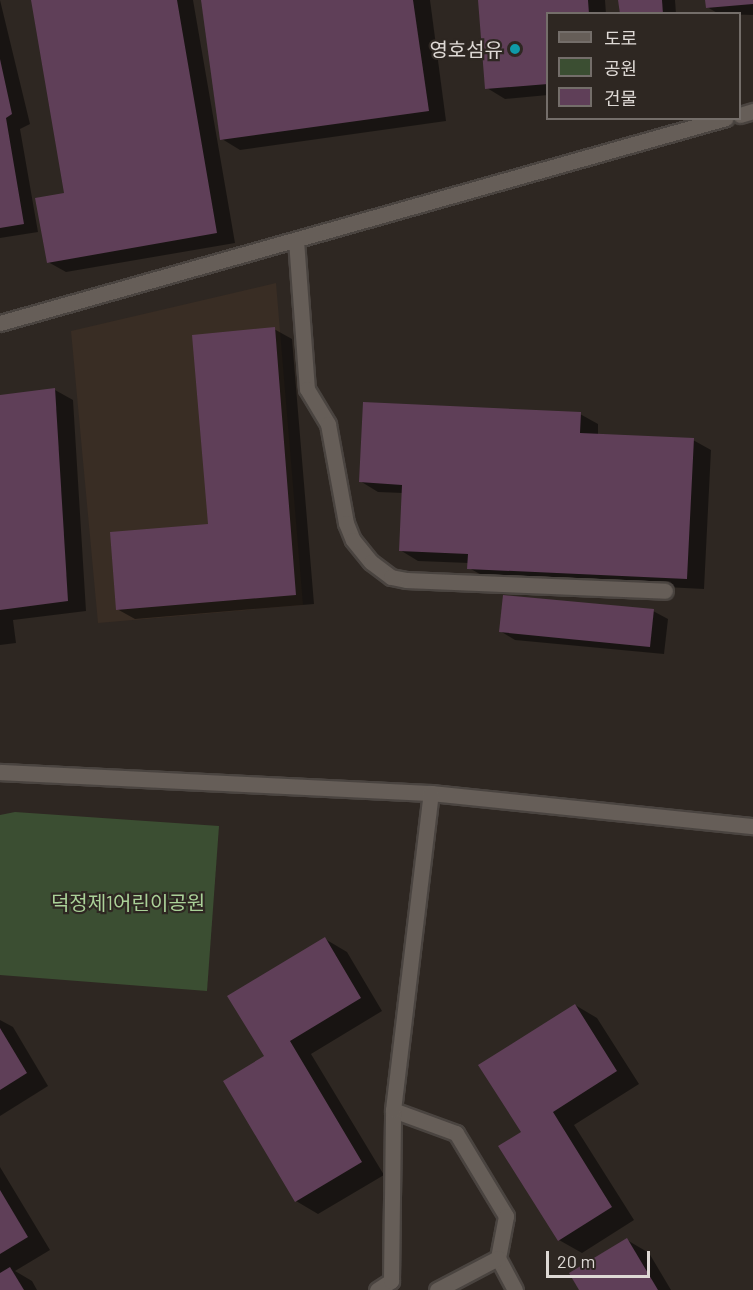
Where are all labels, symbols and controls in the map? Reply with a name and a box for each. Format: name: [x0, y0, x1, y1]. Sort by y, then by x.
legend: [546, 12, 741, 120]
text: 도로: [604, 27, 637, 49]
place label: 영호섬유: [429, 37, 503, 61]
marker: 영호섬유: [508, 42, 522, 56]
text: 공원: [604, 57, 637, 79]
text: 건물: [604, 87, 637, 109]
park label: 덕정제1어린이공원: [51, 890, 205, 914]
scale bar: [549, 1239, 652, 1277]
text: 20 m: [557, 1250, 595, 1272]

